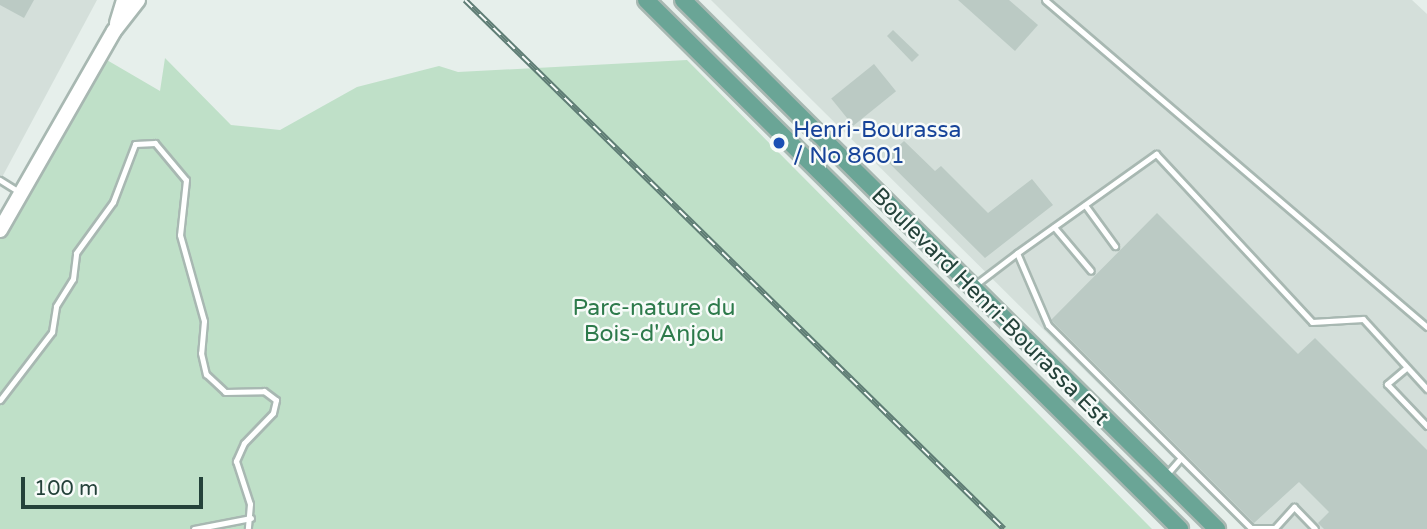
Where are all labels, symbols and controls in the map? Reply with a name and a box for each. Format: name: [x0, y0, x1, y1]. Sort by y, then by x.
place label: Henri-Bourassa / No 8601: [793, 116, 962, 170]
marker: Henri-Bourassa / No 8601: [771, 135, 787, 151]
street label: Boulevard Henri-Bourassa Est: [865, 182, 1115, 432]
park label: Parc-nature du Bois-d'Anjou: [572, 294, 736, 348]
scale bar: [24, 462, 206, 506]
text: 100 m: [34, 476, 98, 501]

